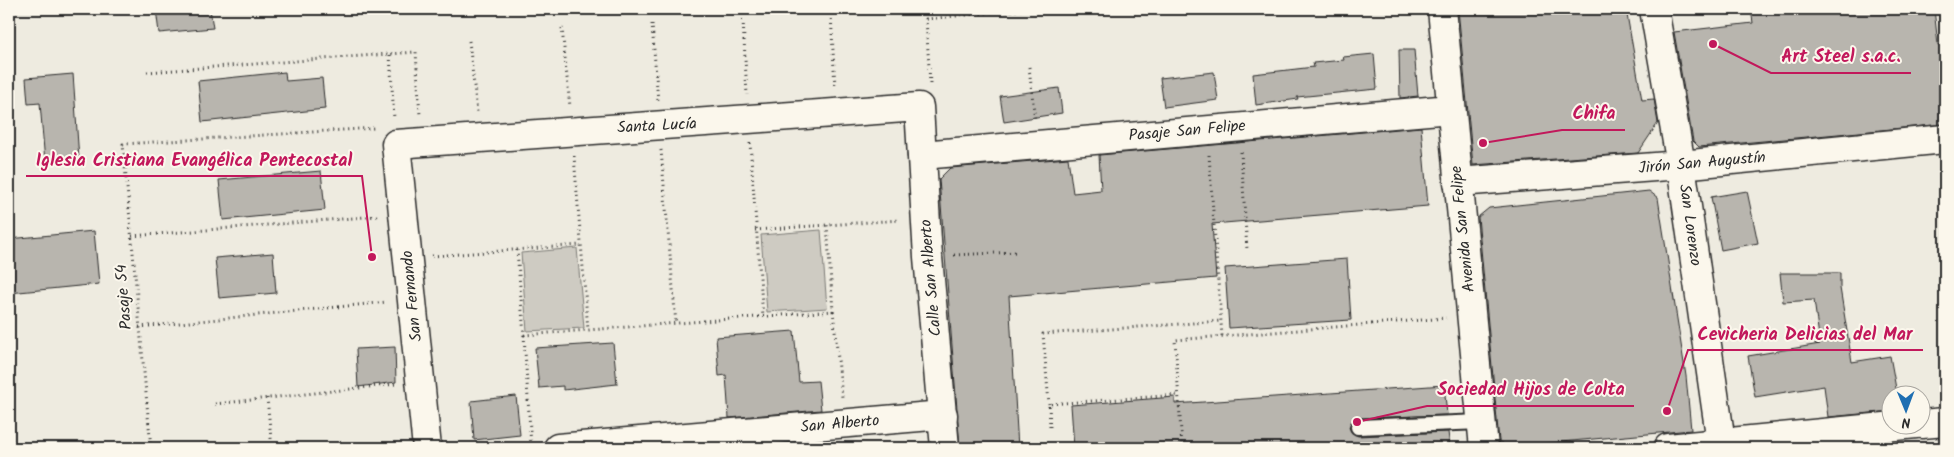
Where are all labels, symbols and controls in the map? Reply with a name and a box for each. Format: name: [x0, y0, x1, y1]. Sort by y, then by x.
callout: Art Steel s.a.c.: [1771, 40, 1911, 73]
text: Art Steel s.a.c.: [1781, 43, 1901, 72]
callout: Chifa: [1562, 97, 1625, 130]
text: Chifa: [1573, 100, 1615, 129]
street label: Santa Lucía: [617, 111, 697, 141]
street label: Pasaje San Felipe: [1127, 113, 1247, 149]
callout: Iglesia Cristiana Evangélica Pentecostal: [26, 143, 362, 176]
street label: Jirón San Augustín: [1637, 145, 1767, 181]
text: Iglesia Cristiana Evangélica Pentecostal: [36, 147, 353, 176]
street label: Avenida San Felipe: [1444, 165, 1482, 293]
street label: San Lorenzo: [1672, 183, 1708, 267]
street label: Calle San Alberto: [913, 218, 949, 338]
street label: San Fernando: [395, 249, 429, 343]
street label: Pasaje 54: [109, 263, 139, 331]
callout: Cevicheria Delicias del Mar: [1688, 317, 1923, 350]
text: Cevicheria Delicias del Mar: [1698, 321, 1914, 350]
callout: Sociedad Hijos de Colta: [1427, 373, 1634, 406]
text: Sociedad Hijos de Colta: [1437, 376, 1625, 405]
north arrow: [1882, 384, 1932, 434]
street label: San Alberto: [800, 408, 880, 440]
text: N: [1901, 411, 1911, 433]

